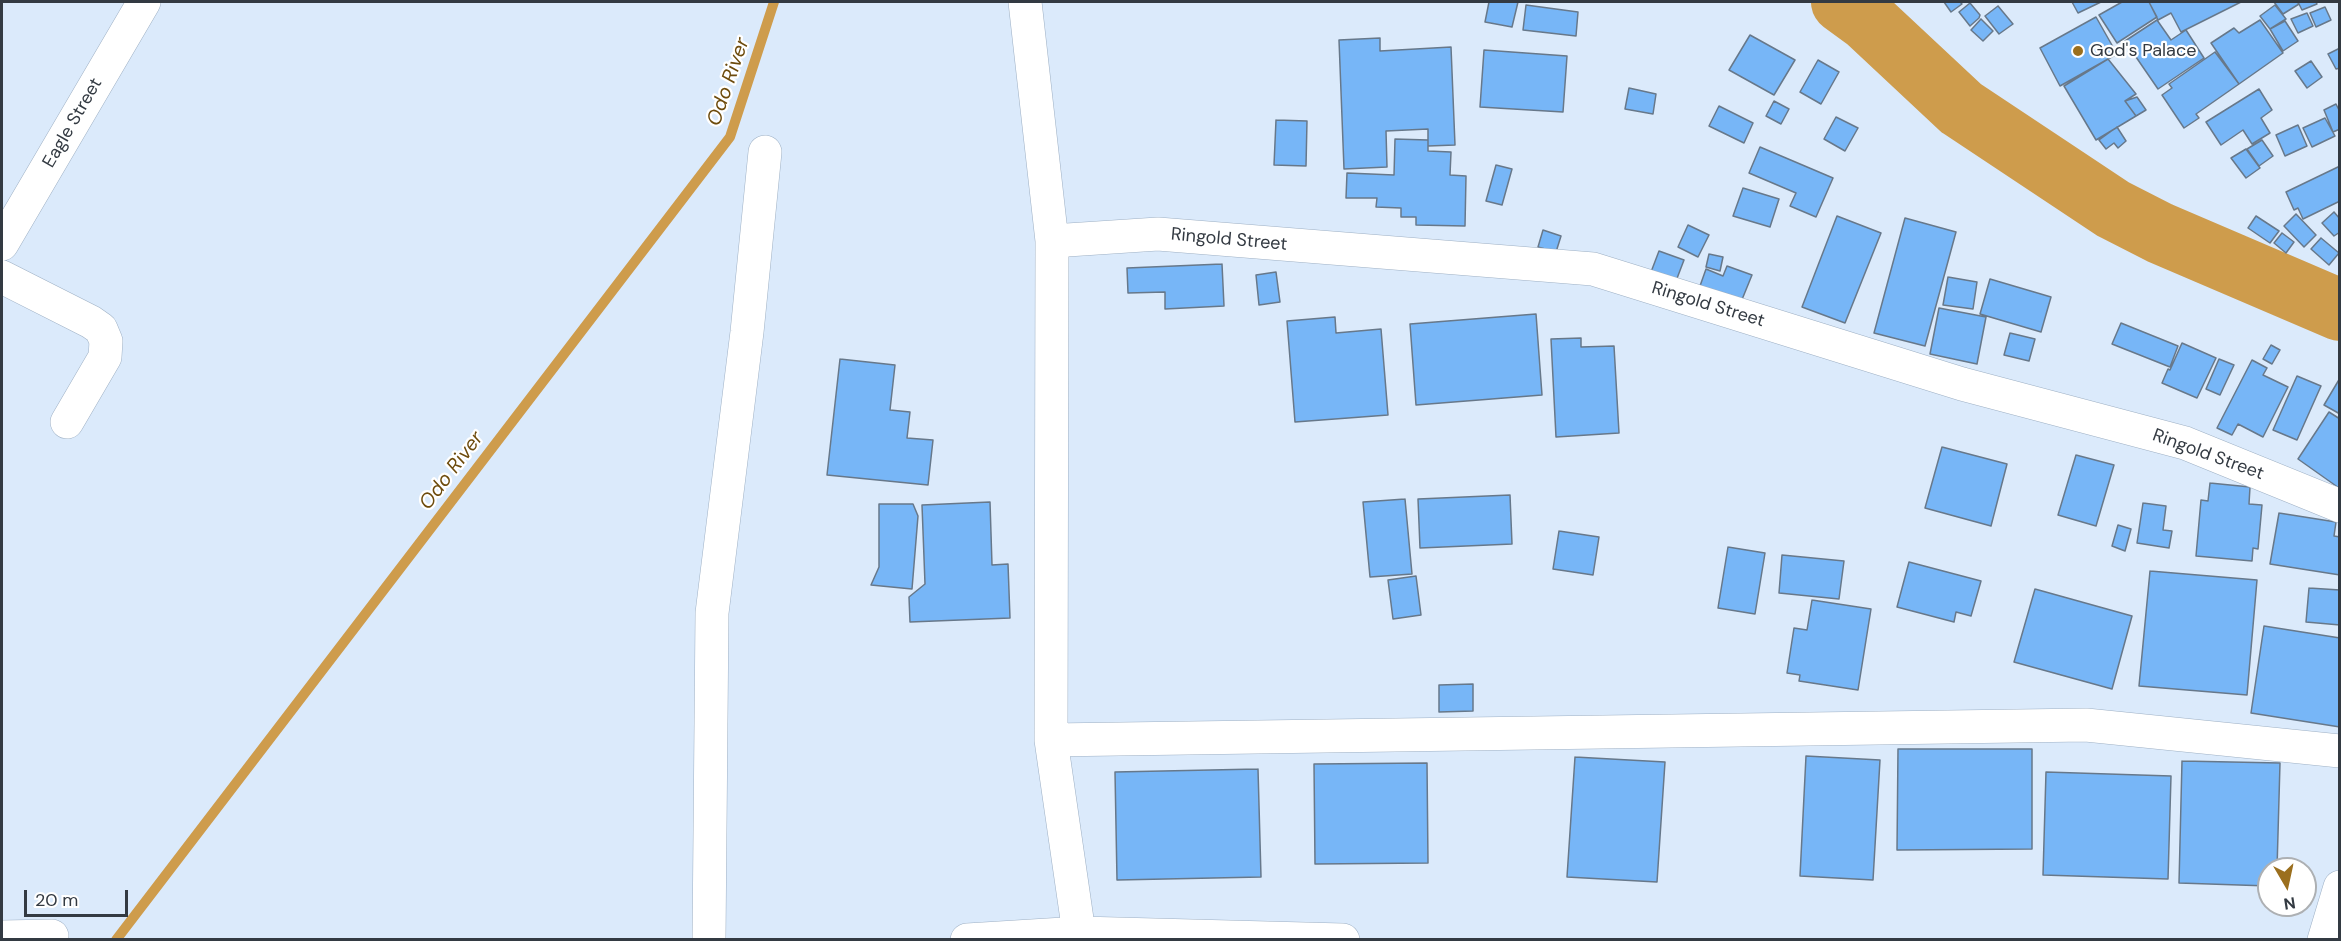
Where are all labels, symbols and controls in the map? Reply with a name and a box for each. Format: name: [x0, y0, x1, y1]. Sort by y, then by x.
water label: Odo River: [703, 35, 755, 129]
place label: God's Palace: [2090, 40, 2196, 62]
marker: God's Palace: [2071, 44, 2085, 58]
street label: Eagle Street: [39, 74, 107, 172]
street label: Ringold Street: [1170, 224, 1288, 256]
street label: Ringold Street: [1649, 278, 1767, 332]
street label: Ringold Street: [2149, 425, 2267, 485]
water label: Odo River: [415, 427, 489, 515]
north arrow: [2257, 857, 2317, 917]
scale bar: [27, 878, 130, 916]
text: 20 m: [35, 888, 78, 912]
text: N: [2282, 892, 2297, 915]

